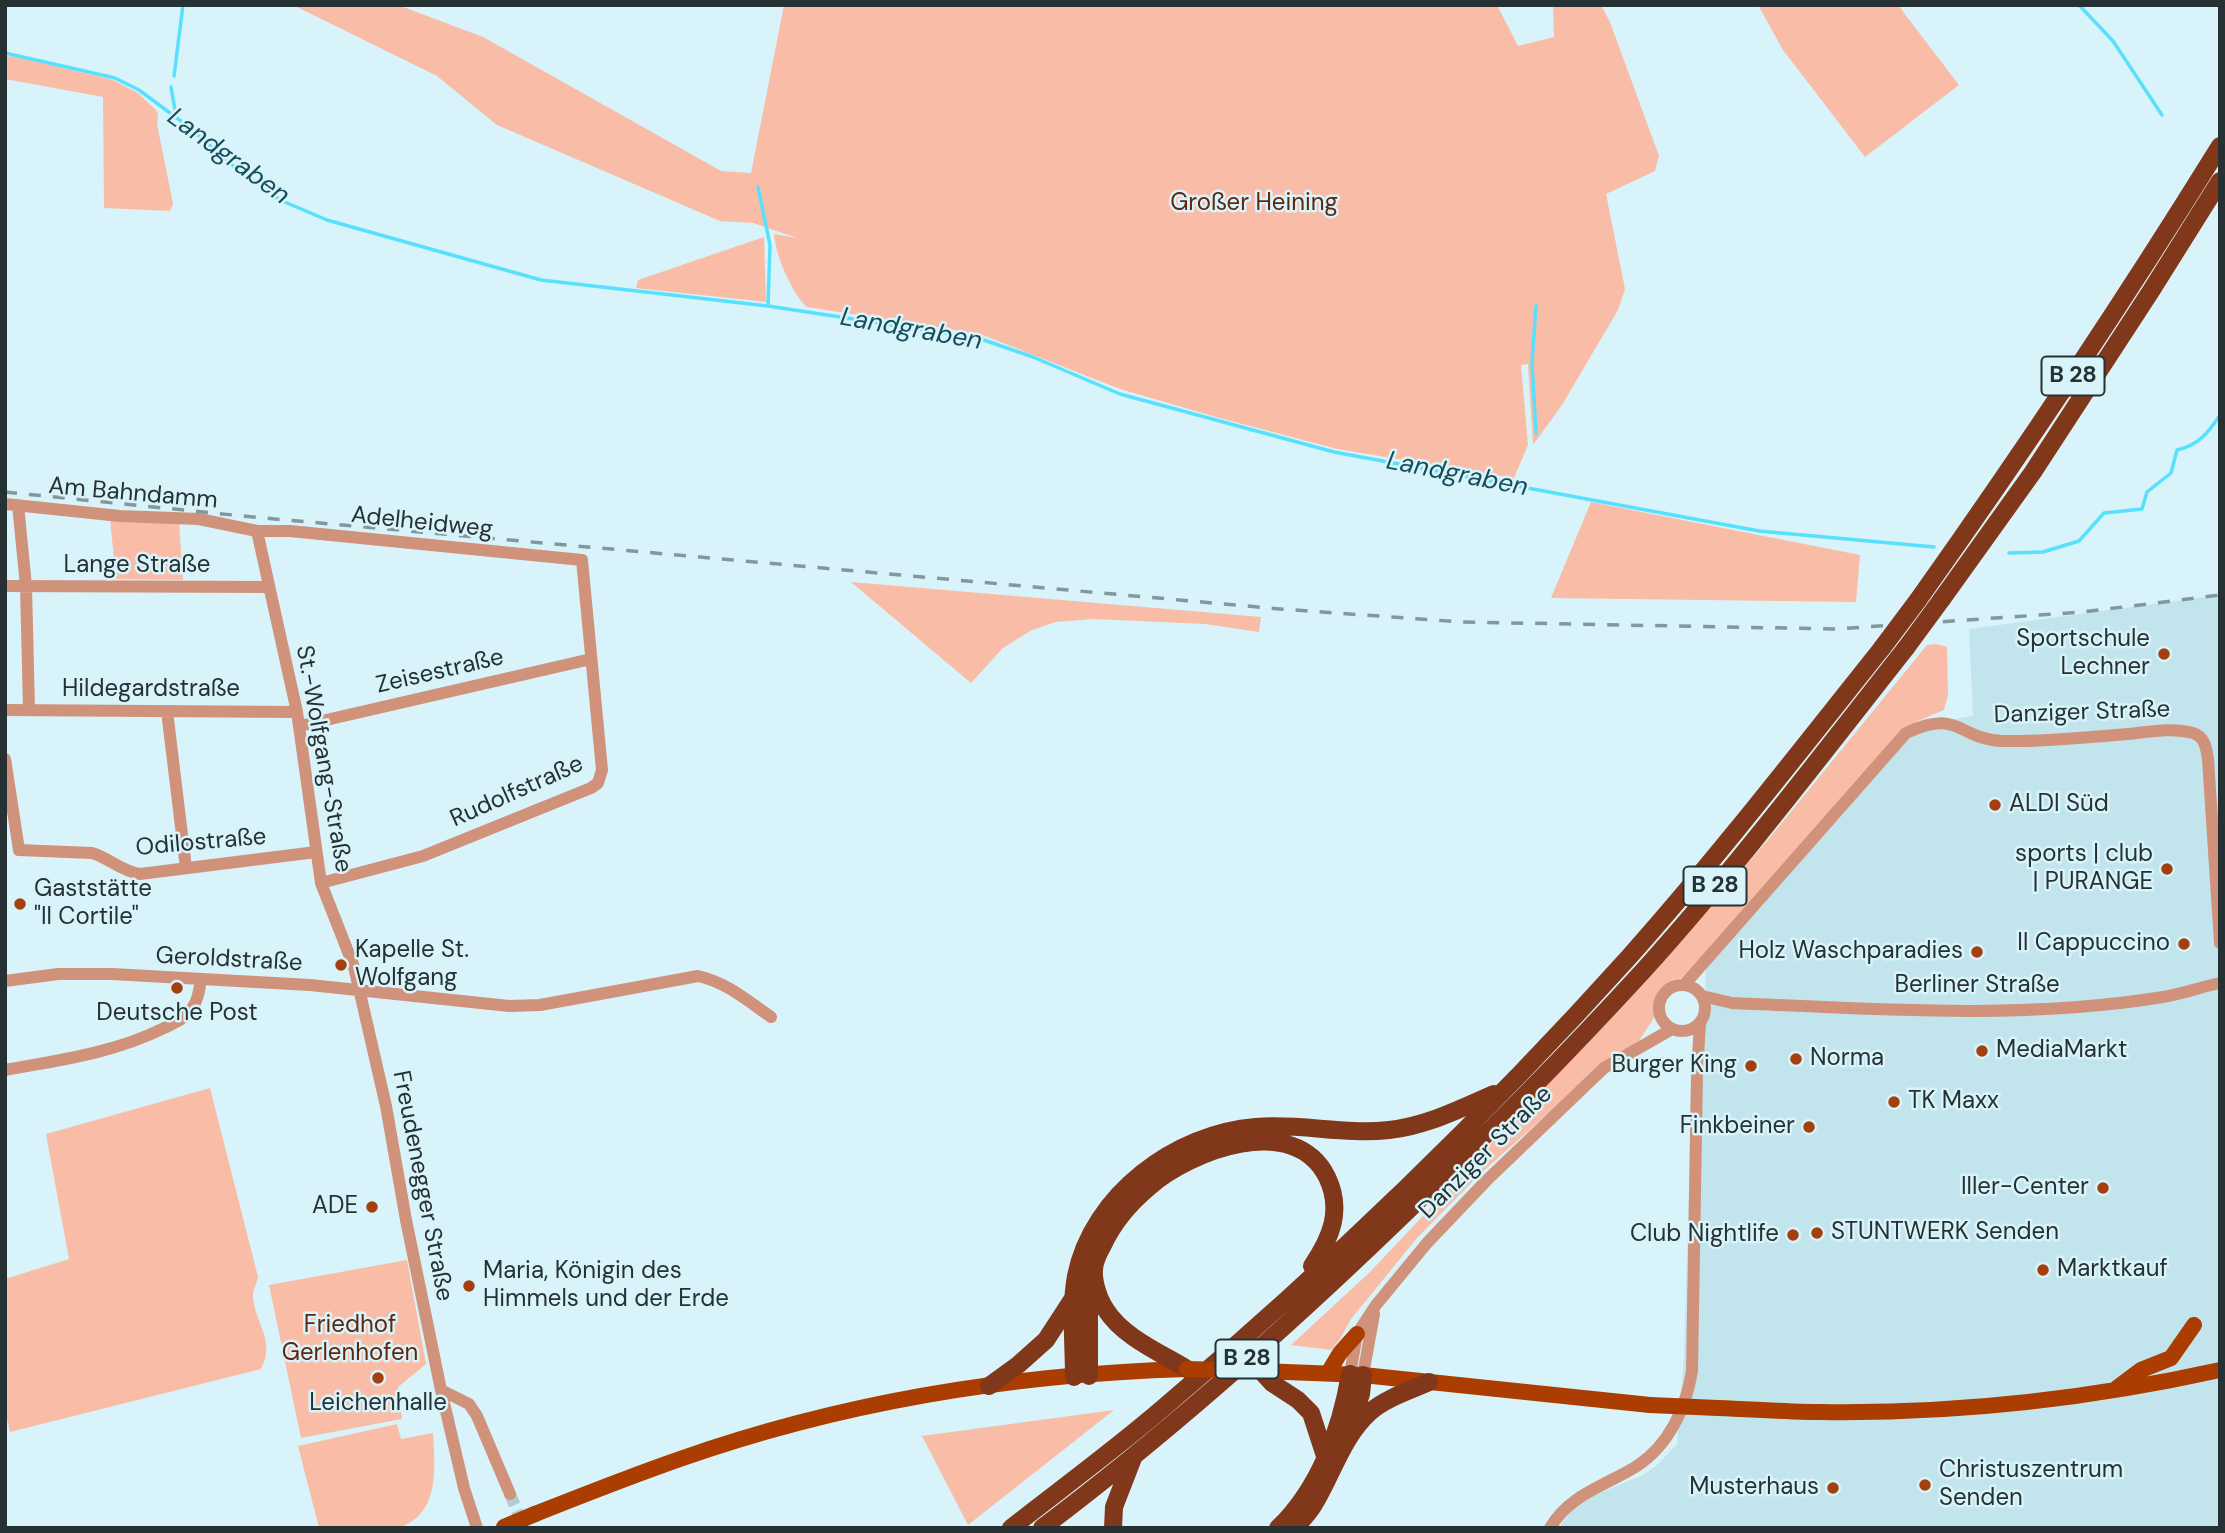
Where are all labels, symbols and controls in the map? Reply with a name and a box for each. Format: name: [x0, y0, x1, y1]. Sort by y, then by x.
water label: Landgraben: [161, 102, 295, 212]
park label: Großer Heining: [1170, 190, 1338, 218]
water label: Landgraben: [838, 302, 984, 358]
road number: B 28: [2042, 356, 2104, 396]
water label: Landgraben: [1384, 446, 1530, 504]
street label: Am Bahndamm: [47, 472, 219, 516]
street label: Adelheidweg: [350, 501, 494, 545]
street label: Lange Straße: [64, 552, 210, 580]
place label: Sportschule Lechner: [2016, 626, 2150, 682]
street label: St.-Wolfgang-Straße: [289, 643, 357, 875]
street label: Zeisestraße: [373, 643, 507, 701]
marker: Sportschule Lechner: [2156, 646, 2172, 662]
street label: Hildegardstraße: [62, 676, 240, 704]
street label: Danziger Straße: [1993, 696, 2171, 730]
street label: Rudolfstraße: [446, 750, 588, 834]
place label: ALDI Süd: [2009, 791, 2109, 819]
marker: ALDI Süd: [1987, 797, 2003, 813]
street label: Odilostraße: [134, 823, 268, 863]
place label: sports | club | PURANGE: [2015, 841, 2153, 897]
marker: sports | club | PURANGE: [2159, 861, 2175, 877]
road number: B 28: [1684, 866, 1746, 906]
place label: Gaststätte "Il Cortile": [34, 876, 152, 932]
marker: Gaststätte "Il Cortile": [12, 896, 28, 912]
place label: Il Cappuccino: [2017, 930, 2170, 958]
marker: Il Cappuccino: [2176, 936, 2192, 952]
place label: Kapelle St. Wolfgang: [355, 937, 469, 993]
place label: Holz Waschparadies: [1739, 938, 1963, 966]
street label: Geroldstraße: [155, 942, 303, 978]
marker: Holz Waschparadies: [1969, 944, 1985, 960]
marker: Kapelle St. Wolfgang: [333, 957, 349, 973]
street label: Berliner Straße: [1894, 972, 2060, 1000]
marker: Deutsche Post: [169, 980, 185, 996]
place label: Deutsche Post: [96, 1000, 258, 1028]
place label: MediaMarkt: [1996, 1037, 2127, 1065]
marker: MediaMarkt: [1974, 1043, 1990, 1059]
place label: Norma: [1810, 1045, 1884, 1073]
marker: Norma: [1788, 1051, 1804, 1067]
place label: Burger King: [1611, 1052, 1737, 1080]
marker: Burger King: [1743, 1058, 1759, 1074]
street label: Freudenegger Straße: [386, 1068, 458, 1304]
street label: Danziger Straße: [1413, 1080, 1559, 1226]
place label: TK Maxx: [1908, 1088, 1999, 1116]
marker: TK Maxx: [1886, 1094, 1902, 1110]
place label: Finkbeiner: [1680, 1113, 1795, 1141]
marker: Finkbeiner: [1801, 1119, 1817, 1135]
place label: Iller-Center: [1961, 1174, 2089, 1202]
marker: Iller-Center: [2095, 1180, 2111, 1196]
place label: ADE: [312, 1193, 358, 1221]
marker: ADE: [364, 1199, 380, 1215]
place label: STUNTWERK Senden: [1831, 1219, 2059, 1247]
place label: Club Nightlife: [1630, 1221, 1779, 1249]
marker: STUNTWERK Senden: [1809, 1225, 1825, 1241]
marker: Club Nightlife: [1785, 1227, 1801, 1243]
place label: Marktkauf: [2057, 1256, 2168, 1284]
place label: Maria, Königin des Himmels und der Erde: [483, 1258, 729, 1314]
marker: Marktkauf: [2035, 1262, 2051, 1278]
marker: Maria, Königin des Himmels und der Erde: [461, 1278, 477, 1294]
park label: Friedhof Gerlenhofen: [282, 1312, 418, 1368]
road number: B 28: [1216, 1340, 1278, 1378]
marker: Leichenhalle: [370, 1370, 386, 1386]
place label: Leichenhalle: [309, 1390, 447, 1418]
place label: Christuszentrum Senden: [1939, 1457, 2123, 1513]
place label: Musterhaus: [1689, 1474, 1819, 1502]
marker: Christuszentrum Senden: [1917, 1477, 1933, 1493]
marker: Musterhaus: [1825, 1480, 1841, 1496]

